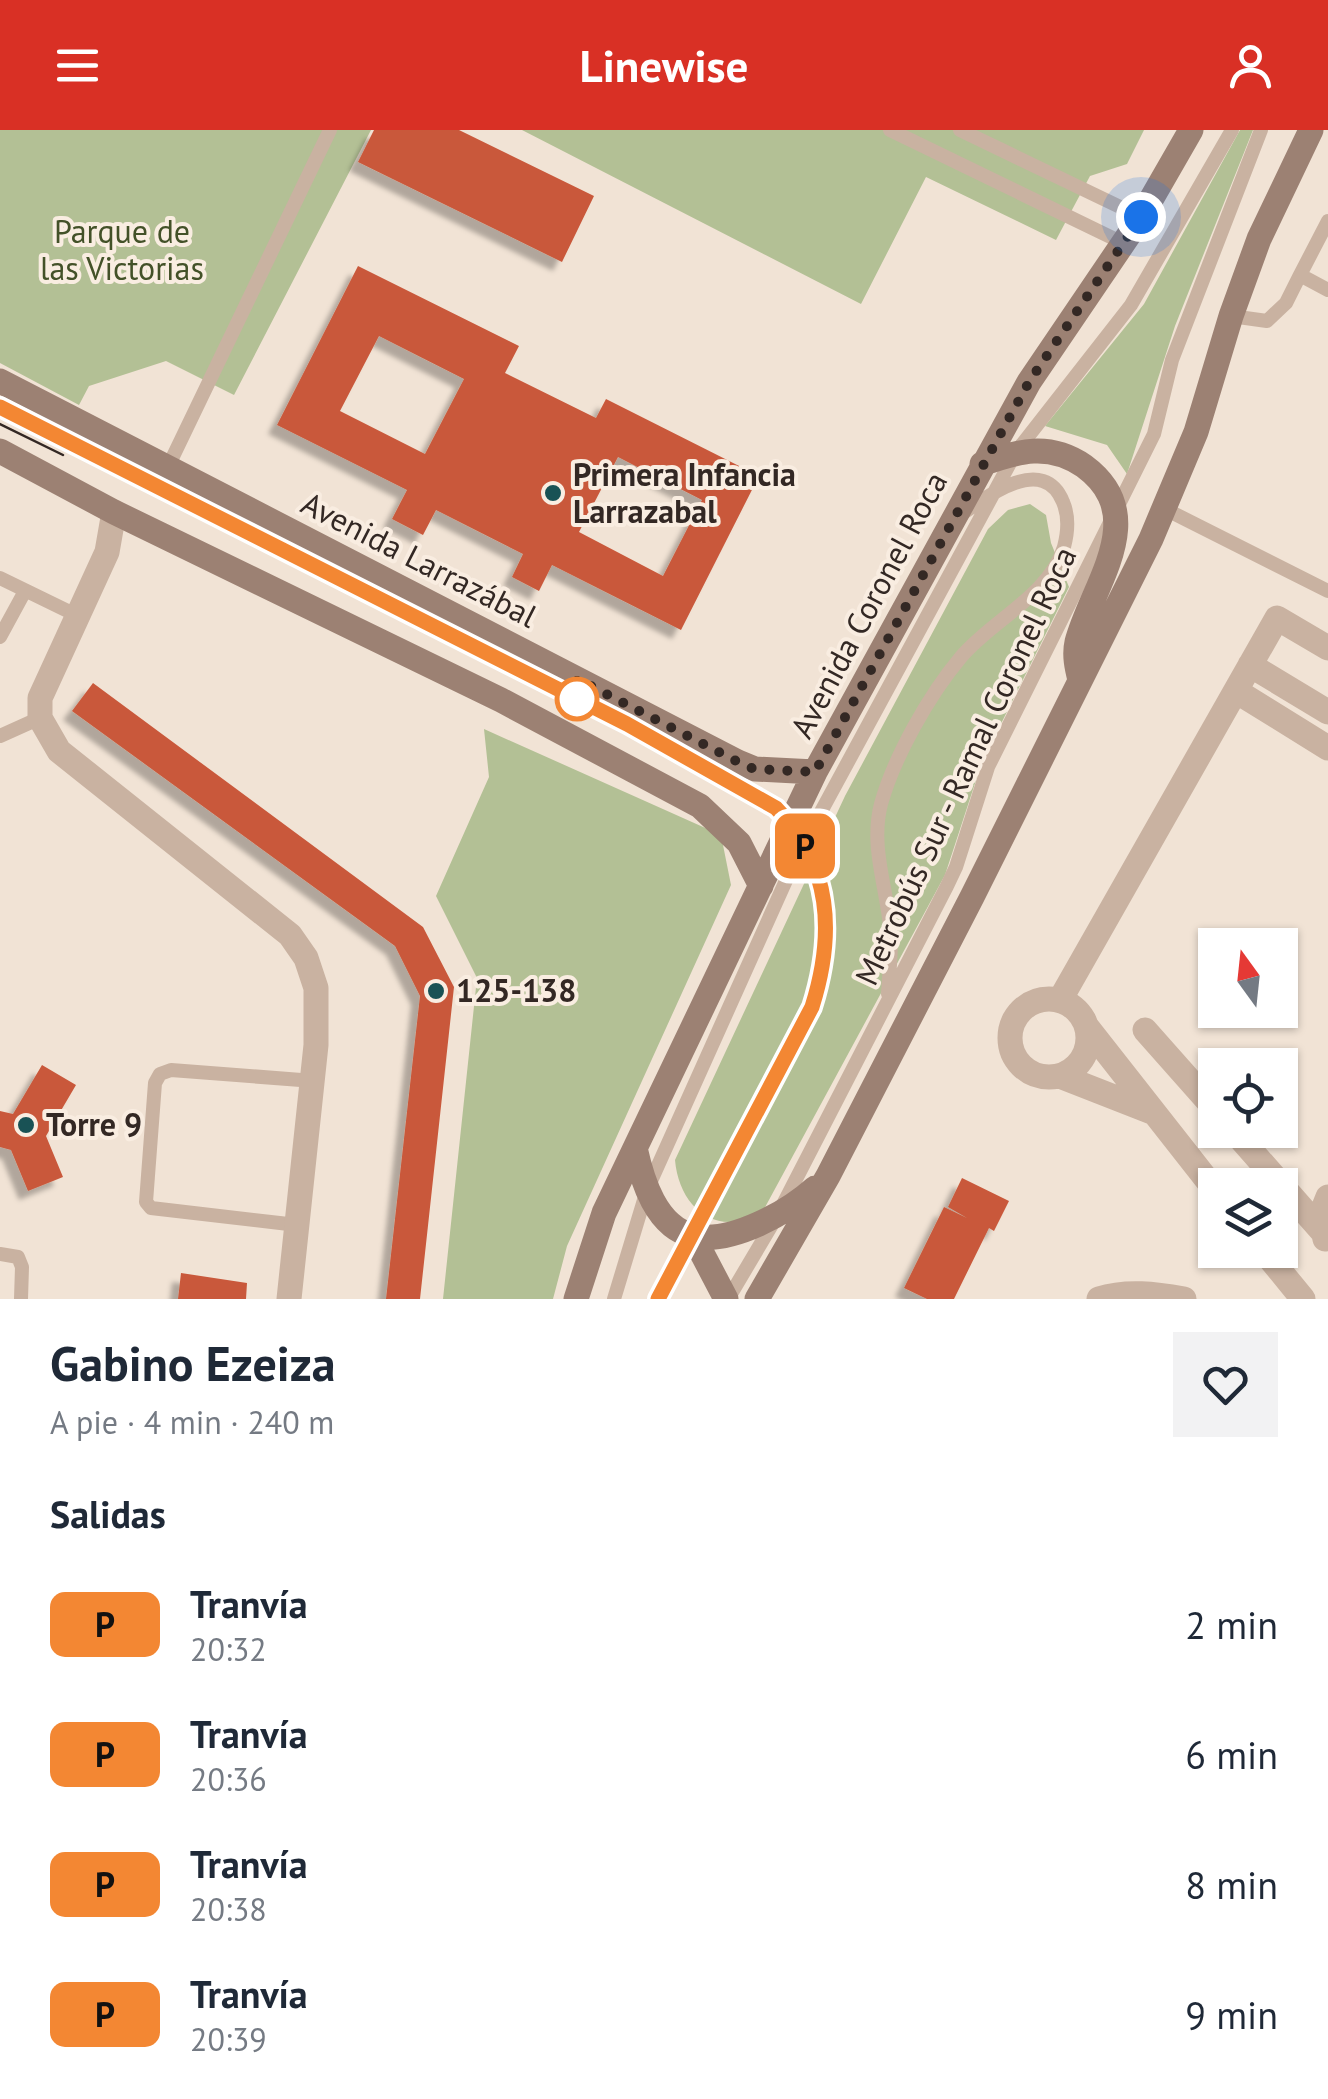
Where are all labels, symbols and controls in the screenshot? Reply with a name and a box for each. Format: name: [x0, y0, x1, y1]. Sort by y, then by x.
text: Linewise: [580, 36, 748, 94]
icon: menu: [50, 38, 105, 93]
icon: person: [1223, 38, 1278, 93]
your location: [1116, 192, 1166, 242]
park label: Parque de las Victorias: [40, 210, 204, 289]
place label: Primera Infancia Larrazabal: [573, 453, 796, 532]
street label: Avenida Coronel Roca: [780, 464, 956, 745]
street label: Avenida Larrazábal: [295, 482, 545, 637]
marker: Primera Infancia Larrazabal: [542, 482, 564, 504]
street label: Metrobús Sur - Ramal Coronel Roca: [845, 540, 1085, 991]
unlabelled marker: [556, 678, 598, 720]
line badge: P: [772, 814, 838, 878]
text: P: [795, 823, 815, 869]
north arrow: [1198, 928, 1298, 1028]
map controls: [1198, 928, 1298, 1268]
place label: 125-138: [456, 969, 576, 1011]
marker: 125-138: [425, 980, 447, 1002]
button: locate: [1198, 1048, 1298, 1148]
place label: Torre 9: [46, 1103, 142, 1145]
marker: Torre 9: [15, 1114, 37, 1136]
button: layers: [1198, 1168, 1298, 1268]
text: Gabino Ezeiza: [50, 1332, 336, 1394]
button: heart: [1173, 1332, 1278, 1437]
text: A pie · 4 min · 240 m: [50, 1401, 334, 1443]
text: Salidas: [50, 1489, 166, 1538]
text: Tranvía: [190, 1579, 308, 1628]
text: 2 min: [1185, 1600, 1278, 1649]
text: P: [95, 1601, 115, 1647]
text: 20:32: [190, 1628, 267, 1670]
text: Tranvía: [190, 1709, 308, 1758]
text: 6 min: [1185, 1730, 1278, 1779]
text: P: [95, 1731, 115, 1777]
text: 20:36: [190, 1758, 267, 1800]
text: Tranvía: [190, 1839, 308, 1888]
text: 8 min: [1185, 1860, 1278, 1909]
text: P: [95, 1861, 115, 1907]
text: 20:38: [190, 1888, 267, 1930]
text: Tranvía: [190, 1969, 308, 2018]
text: 9 min: [1185, 1990, 1278, 2039]
text: P: [95, 1991, 115, 2037]
text: 20:39: [190, 2018, 267, 2060]

